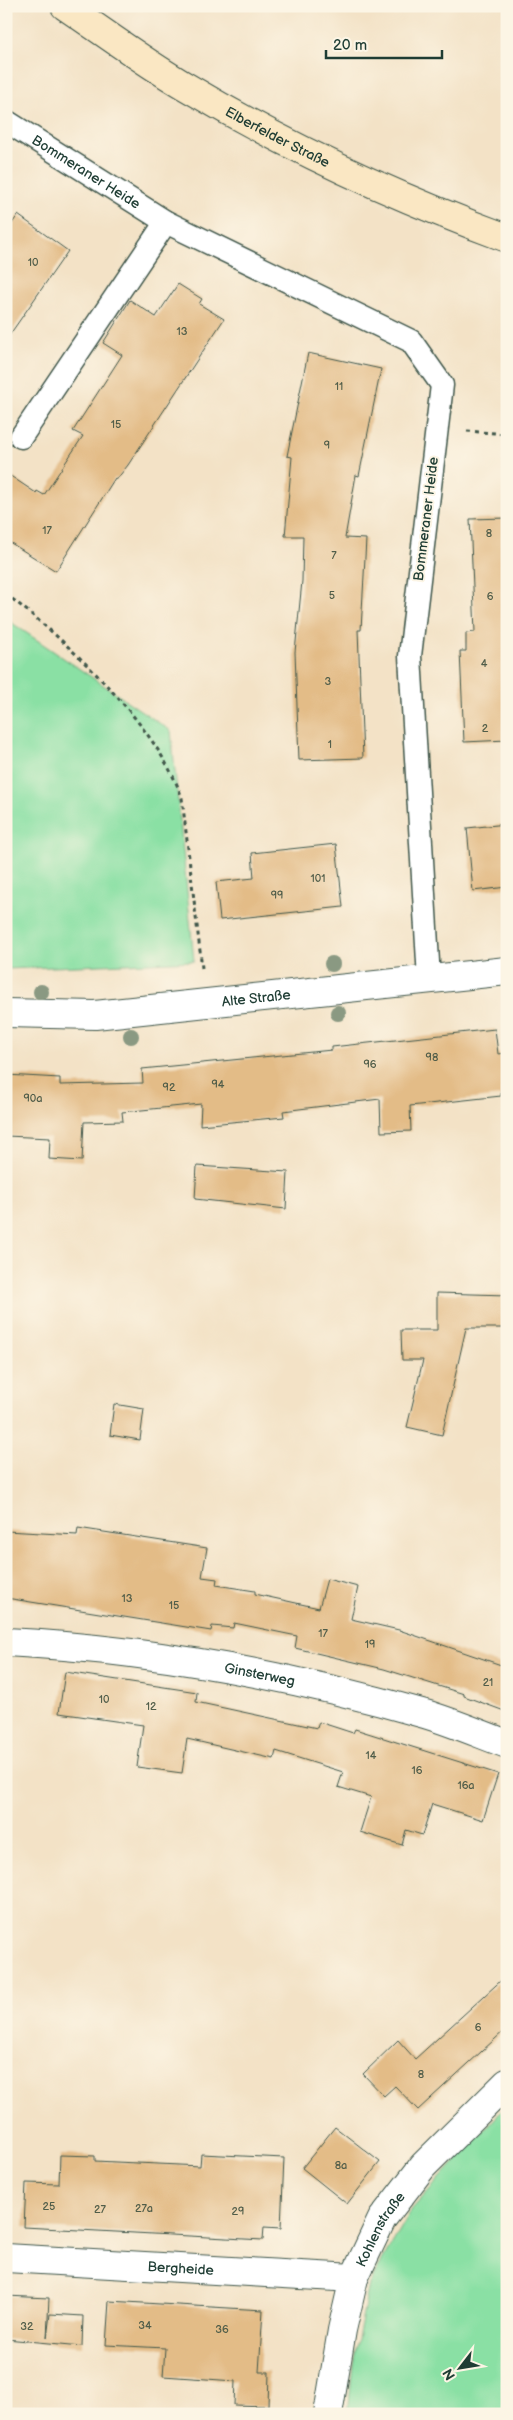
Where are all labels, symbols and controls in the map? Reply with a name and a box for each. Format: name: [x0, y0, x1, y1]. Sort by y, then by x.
scale bar: [326, 28, 442, 60]
text: 20 m: [333, 36, 367, 55]
street label: Elberfelder Straße: [222, 103, 333, 171]
street label: Bommeraner Heide: [29, 131, 144, 212]
house number: 10: [28, 256, 39, 269]
house number: 13: [176, 325, 188, 338]
house number: 11: [335, 380, 343, 393]
house number: 15: [111, 418, 121, 431]
house number: 9: [324, 439, 330, 452]
street label: Bommeraner Heide: [410, 456, 442, 582]
house number: 17: [42, 524, 52, 537]
house number: 8: [486, 527, 492, 540]
house number: 7: [331, 549, 337, 562]
house number: 5: [329, 589, 335, 602]
house number: 6: [487, 590, 494, 603]
house number: 4: [481, 657, 488, 670]
house number: 3: [325, 675, 332, 688]
house number: 2: [482, 722, 489, 735]
house number: 1: [328, 738, 332, 751]
house number: 101: [311, 872, 325, 885]
house number: 99: [271, 889, 283, 902]
street label: Alte Straße: [221, 986, 291, 1010]
house number: 98: [426, 1051, 438, 1064]
house number: 96: [363, 1058, 377, 1071]
house number: 94: [211, 1078, 225, 1091]
house number: 92: [163, 1081, 176, 1094]
house number: 90a: [23, 1092, 43, 1105]
house number: 13: [121, 1592, 133, 1605]
house number: 15: [169, 1599, 179, 1612]
house number: 17: [318, 1627, 328, 1640]
house number: 19: [365, 1638, 375, 1651]
street label: Ginsterweg: [223, 1659, 297, 1689]
house number: 21: [483, 1676, 493, 1689]
house number: 10: [99, 1693, 110, 1706]
house number: 12: [146, 1700, 157, 1713]
house number: 14: [366, 1749, 377, 1762]
house number: 16: [412, 1764, 423, 1777]
house number: 16a: [457, 1779, 475, 1792]
house number: 6: [475, 2021, 482, 2034]
house number: 8: [418, 2068, 424, 2081]
house number: 8a: [335, 2159, 347, 2172]
street label: Kohlenstraße: [352, 2188, 408, 2269]
house number: 25: [43, 2200, 55, 2213]
house number: 27a: [135, 2202, 153, 2215]
house number: 27: [94, 2203, 107, 2216]
house number: 29: [232, 2205, 244, 2218]
street label: Bergheide: [147, 2258, 214, 2278]
house number: 34: [138, 2319, 152, 2332]
house number: 32: [20, 2320, 34, 2333]
house number: 36: [215, 2323, 229, 2336]
north arrow: [436, 2342, 486, 2392]
text: N: [439, 2366, 459, 2383]

